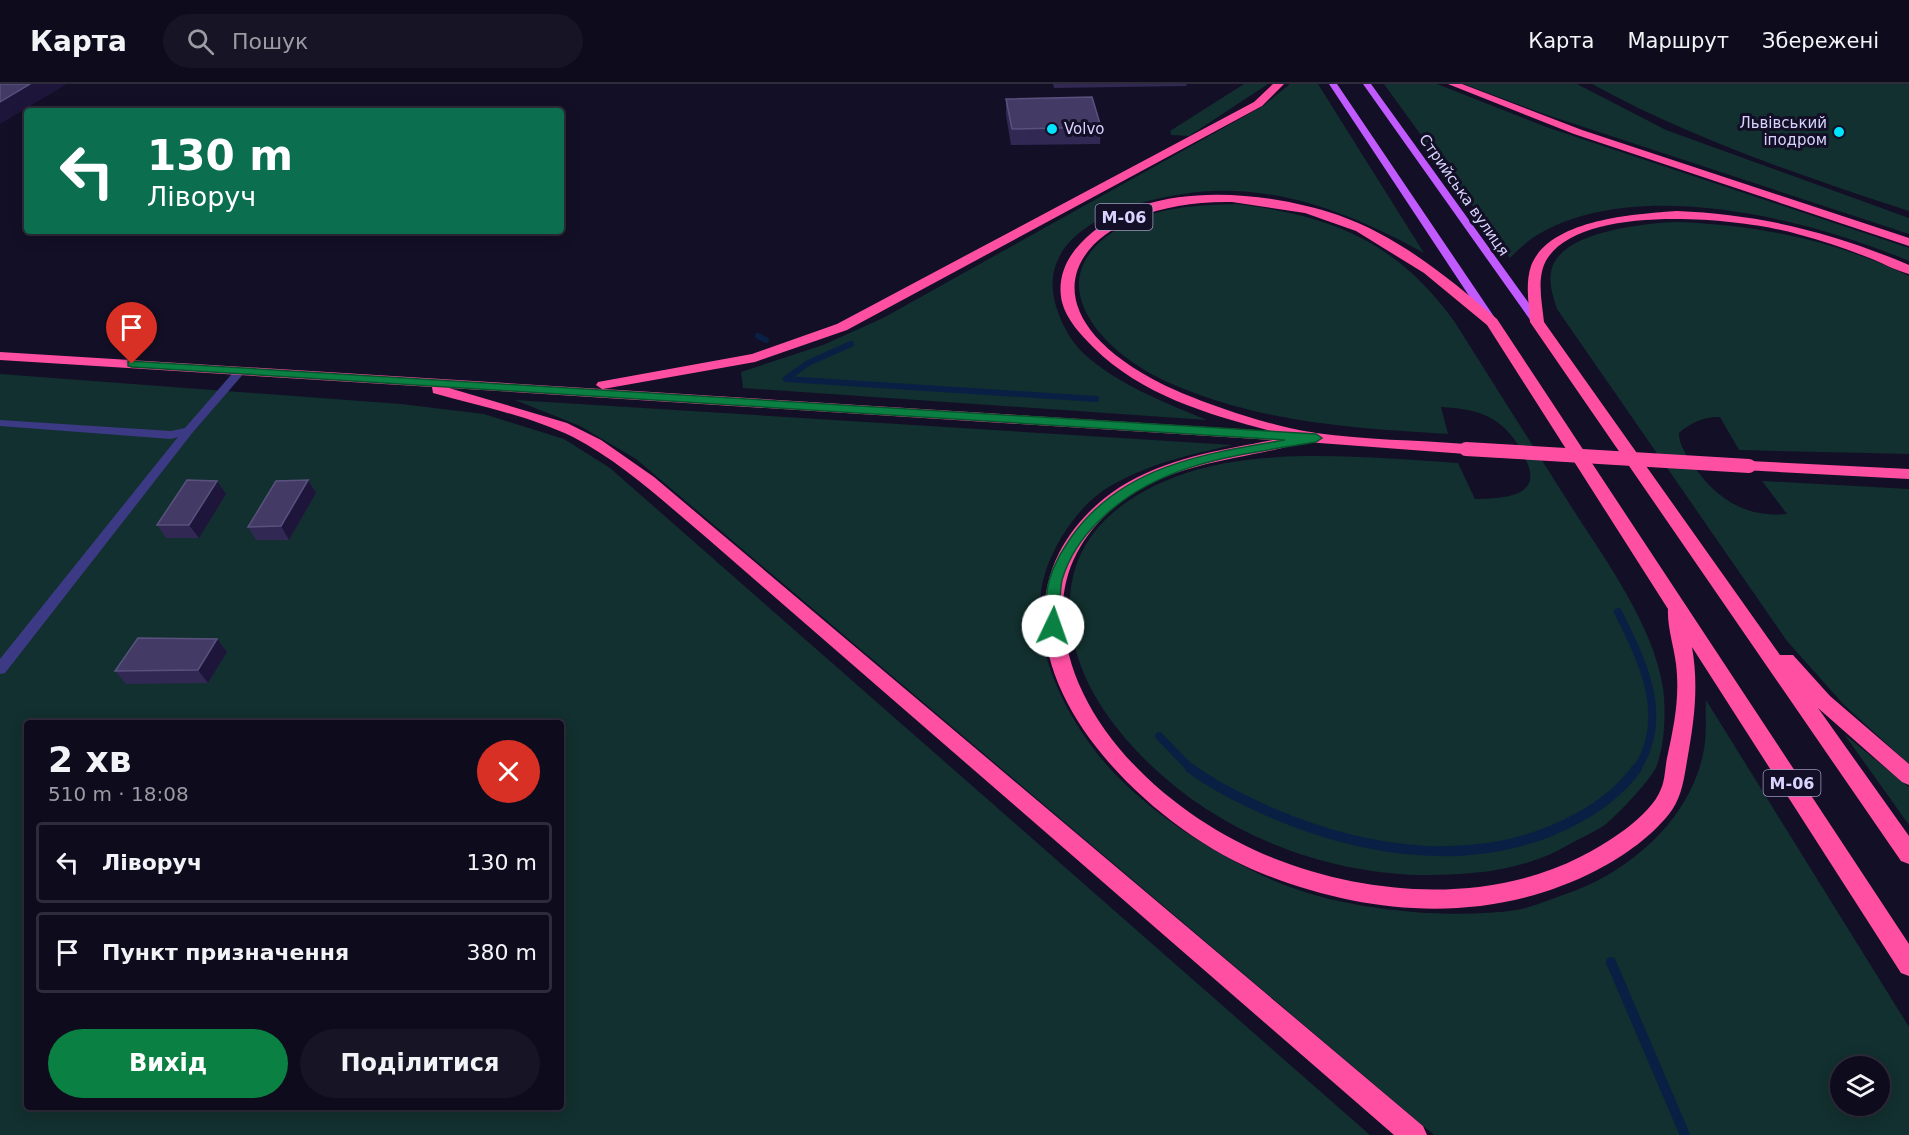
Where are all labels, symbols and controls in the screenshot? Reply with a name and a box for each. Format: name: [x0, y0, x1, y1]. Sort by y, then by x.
search box: [163, 14, 583, 68]
text: Карта: [30, 25, 127, 58]
icon: search: [184, 25, 217, 58]
text: Пошук: [232, 29, 308, 54]
text: Карта: [1528, 29, 1594, 53]
text: Маршрут: [1627, 29, 1729, 53]
text: Збережені: [1762, 29, 1879, 53]
place label: Львівський іподром: [1739, 114, 1827, 149]
place label: Volvo: [1064, 120, 1105, 138]
marker: Volvo: [1045, 122, 1059, 136]
marker: Львівський іподром: [1832, 125, 1846, 139]
text: 130 m: [147, 131, 293, 180]
street label: Стрийська вулиця: [1415, 131, 1513, 259]
icon: left: [48, 132, 126, 210]
text: Ліворуч: [147, 181, 256, 212]
road number: М-06: [1096, 204, 1152, 230]
pin: [106, 302, 157, 364]
icon: arrive: [115, 311, 148, 344]
position arrow: [1021, 594, 1085, 658]
text: 2 хв: [48, 739, 132, 780]
button: close: [477, 740, 540, 803]
road number: М-06: [1764, 770, 1820, 796]
text: 510 m · 18:08: [48, 782, 189, 806]
icon: left: [51, 846, 84, 879]
text: Ліворуч: [102, 850, 202, 875]
text: 130 m: [467, 850, 537, 875]
icon: arrive: [51, 936, 84, 969]
text: Пункт призначення: [102, 940, 349, 965]
text: 380 m: [467, 940, 537, 965]
button: Вихід: [48, 1029, 288, 1098]
button: Поділитися: [300, 1029, 540, 1098]
map controls: [1830, 1056, 1890, 1116]
button: layers: [1830, 1056, 1890, 1116]

